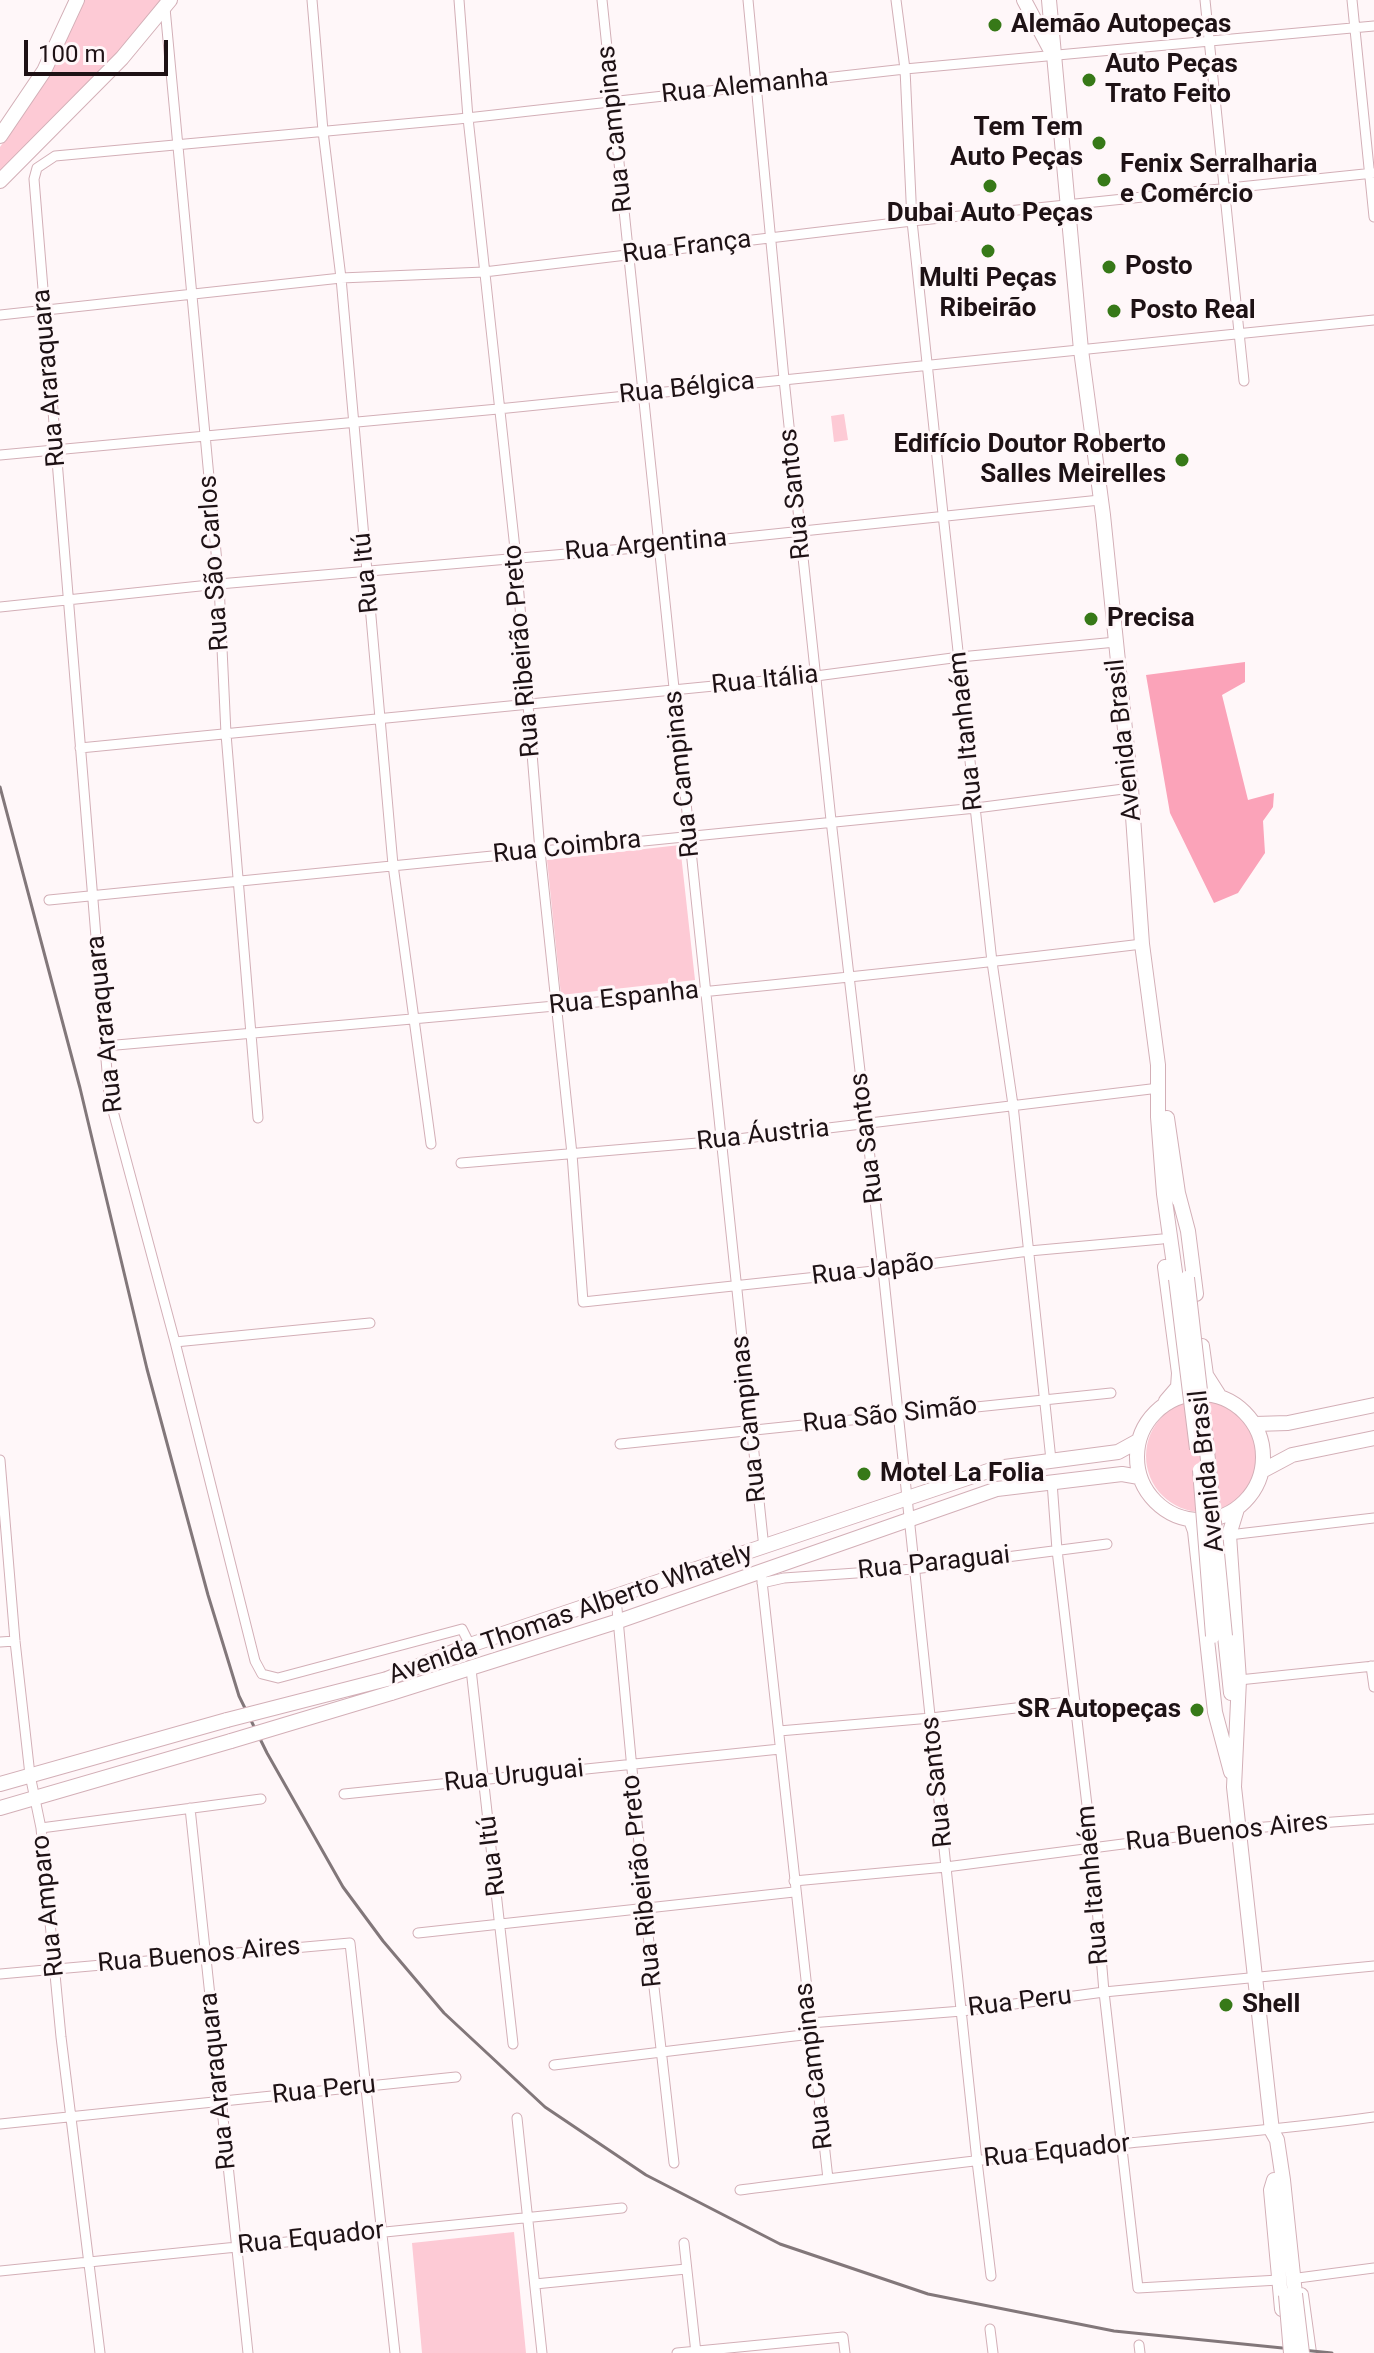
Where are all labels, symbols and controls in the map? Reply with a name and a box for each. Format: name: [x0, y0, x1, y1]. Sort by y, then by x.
place label: Alemão Autopeças: [1011, 9, 1231, 41]
marker: Alemão Autopeças: [986, 16, 1004, 34]
scale bar: [28, 24, 172, 74]
text: 100 m: [38, 40, 105, 68]
street label: Rua Campinas: [592, 44, 640, 214]
place label: Auto Peças Trato Feito: [1105, 49, 1238, 110]
street label: Rua Alemanha: [660, 63, 830, 111]
marker: Auto Peças Trato Feito: [1080, 71, 1098, 89]
place label: Tem Tem Auto Peças: [950, 112, 1083, 174]
marker: Tem Tem Auto Peças: [1090, 134, 1108, 152]
place label: Fenix Serralharia e Comércio: [1120, 149, 1317, 210]
marker: Fenix Serralharia e Comércio: [1095, 171, 1113, 189]
marker: Dubai Auto Peças: [981, 177, 999, 195]
place label: Dubai Auto Peças: [887, 198, 1093, 230]
street label: Rua França: [621, 225, 753, 271]
marker: Multi Peças Ribeirão: [979, 242, 997, 260]
place label: Posto: [1125, 251, 1193, 283]
marker: Posto: [1100, 258, 1118, 276]
place label: Multi Peças Ribeirão: [919, 263, 1057, 324]
street label: Rua Araraquara: [27, 288, 73, 468]
place label: Posto Real: [1130, 295, 1256, 327]
marker: Posto Real: [1105, 302, 1123, 320]
street label: Rua Bélgica: [618, 366, 756, 412]
street label: Rua Santos: [774, 427, 818, 561]
place label: Edifício Doutor Roberto Salles Meirelles: [894, 429, 1166, 490]
marker: Edifício Doutor Roberto Salles Meirelles: [1173, 451, 1191, 469]
street label: Rua São Carlos: [193, 474, 237, 652]
street label: Rua Argentina: [564, 523, 728, 569]
street label: Rua Itú: [347, 531, 387, 615]
street label: Rua Ribeirão Preto: [498, 543, 548, 759]
place label: Precisa: [1107, 603, 1195, 635]
marker: Precisa: [1082, 610, 1100, 628]
street label: Rua Itanhaém: [943, 650, 991, 812]
street label: Avenida Brasil: [1101, 657, 1149, 823]
street label: Rua Itália: [710, 660, 820, 702]
street label: Rua Campinas: [659, 689, 707, 859]
street label: Rua Coimbra: [491, 825, 643, 871]
street label: Rua Araraquara: [81, 934, 131, 1114]
street label: Rua Espanha: [547, 976, 701, 1022]
street label: Rua Santos: [845, 1071, 891, 1205]
street label: Rua Áustria: [695, 1114, 831, 1158]
street label: Rua Japão: [810, 1247, 936, 1293]
street label: Rua Campinas: [726, 1334, 774, 1504]
street label: Avenida Brasil: [1184, 1388, 1232, 1554]
street label: Rua São Simão: [801, 1391, 979, 1441]
place label: Motel La Folia: [880, 1458, 1044, 1490]
marker: Motel La Folia: [855, 1465, 873, 1483]
street label: Avenida Thomas Alberto Whately: [385, 1538, 757, 1692]
street label: Rua Paraguai: [856, 1540, 1012, 1588]
place label: SR Autopeças: [1017, 1694, 1181, 1726]
marker: SR Autopeças: [1188, 1701, 1206, 1719]
street label: Rua Santos: [916, 1715, 960, 1849]
street label: Rua Uruguai: [443, 1754, 585, 1800]
street label: Rua Ribeirão Preto: [616, 1773, 670, 1989]
street label: Rua Itanhaém: [1071, 1804, 1117, 1966]
street label: Rua Buenos Aires: [1124, 1807, 1330, 1859]
street label: Rua Itú: [473, 1814, 513, 1898]
street label: Rua Amparo: [26, 1833, 72, 1979]
street label: Rua Buenos Aires: [96, 1932, 302, 1980]
street label: Rua Campinas: [789, 1981, 841, 2151]
street label: Rua Peru: [966, 1981, 1074, 2025]
place label: Shell: [1242, 1989, 1300, 2021]
street label: Rua Araraquara: [194, 1991, 244, 2171]
marker: Shell: [1217, 1996, 1235, 2014]
street label: Rua Peru: [271, 2070, 377, 2112]
street label: Rua Equador: [982, 2129, 1132, 2175]
street label: Rua Equador: [236, 2216, 386, 2262]

